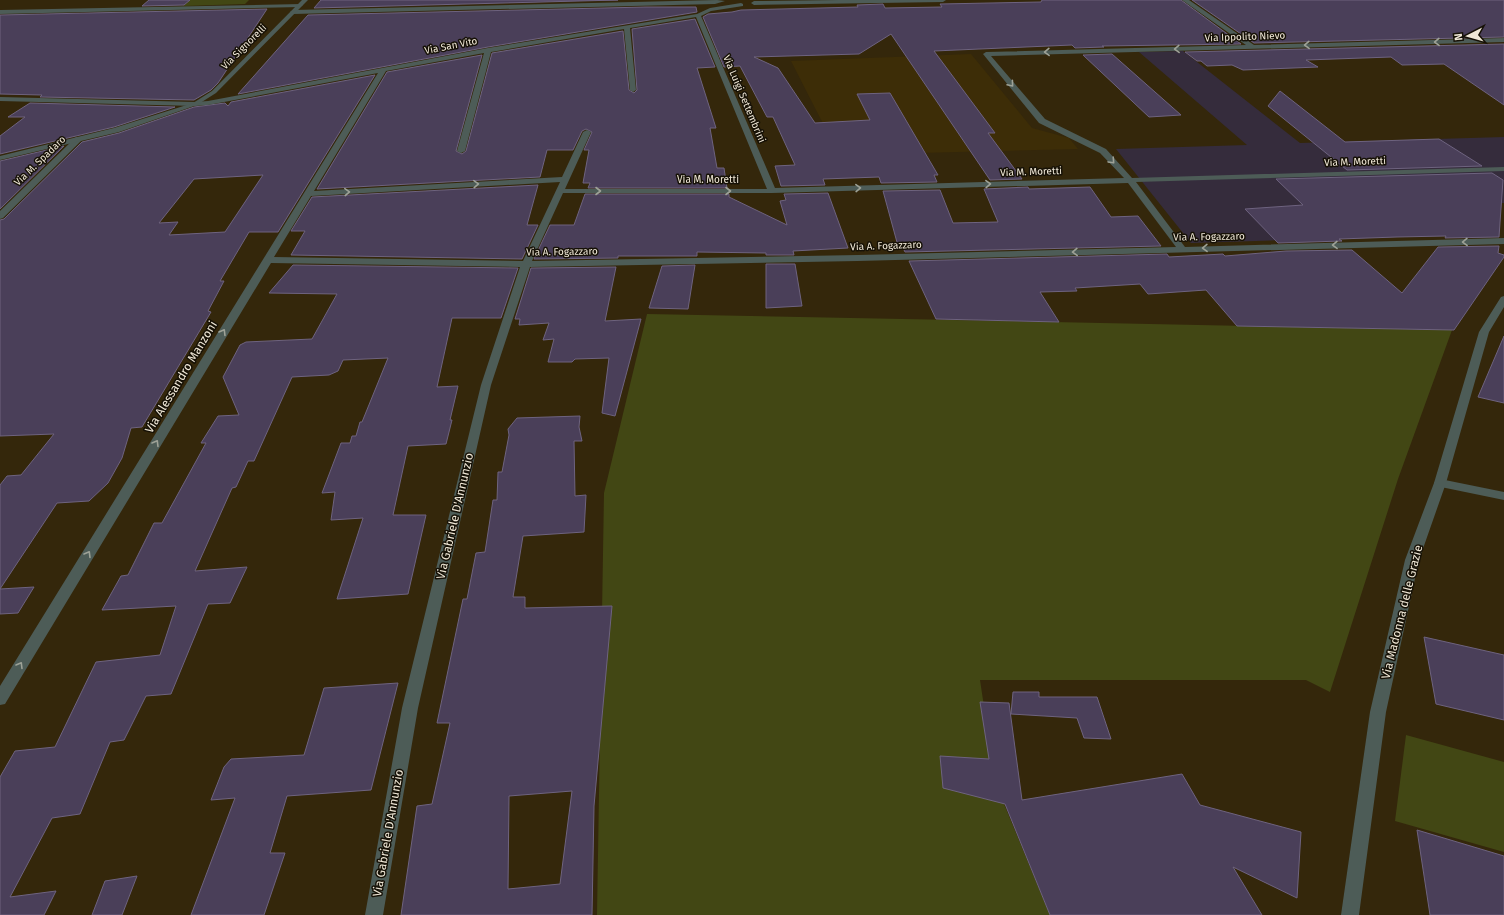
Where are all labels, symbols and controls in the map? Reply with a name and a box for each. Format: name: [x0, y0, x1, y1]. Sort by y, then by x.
north arrow: [1448, 16, 1488, 56]
street label: Via Signorelli: [219, 22, 269, 72]
street label: Via Ippolito Nievo: [1205, 30, 1286, 44]
text: N: [1452, 33, 1465, 41]
street label: Via San Vito: [424, 35, 479, 57]
one-way arrow: [1434, 38, 1440, 46]
one-way arrow: [1304, 41, 1310, 49]
one-way arrow: [1174, 45, 1180, 53]
one-way arrow: [1044, 48, 1050, 57]
street label: Via Luigi Settembrini: [720, 53, 768, 145]
one-way arrow: [1006, 79, 1013, 87]
street label: Via M. Spadaro: [12, 133, 68, 189]
street label: Via M. Moretti: [1324, 155, 1386, 169]
one-way arrow: [1107, 156, 1115, 164]
street label: Via M. Moretti: [1000, 165, 1062, 179]
street label: Via M. Moretti: [677, 174, 739, 186]
one-way arrow: [473, 180, 479, 189]
one-way arrow: [985, 180, 991, 189]
one-way arrow: [855, 184, 861, 192]
one-way arrow: [344, 187, 350, 196]
one-way arrow: [595, 187, 601, 195]
one-way arrow: [725, 187, 731, 195]
street label: Via A. Fogazzaro: [1173, 230, 1245, 244]
one-way arrow: [1462, 237, 1468, 246]
street label: Via A. Fogazzaro: [850, 239, 922, 253]
one-way arrow: [1332, 241, 1338, 249]
one-way arrow: [1202, 244, 1208, 252]
street label: Via A. Fogazzaro: [526, 245, 598, 259]
one-way arrow: [1072, 247, 1078, 256]
street label: Via Alessandro Manzoni: [142, 318, 220, 436]
one-way arrow: [219, 329, 226, 336]
one-way arrow: [151, 440, 158, 447]
street label: Via Gabriele D'Annunzio: [434, 451, 476, 581]
street label: Via Madonna delle Grazie: [1379, 544, 1425, 680]
one-way arrow: [83, 551, 91, 558]
one-way arrow: [16, 662, 23, 669]
street label: Via Gabriele D'Annunzio: [370, 768, 406, 898]

